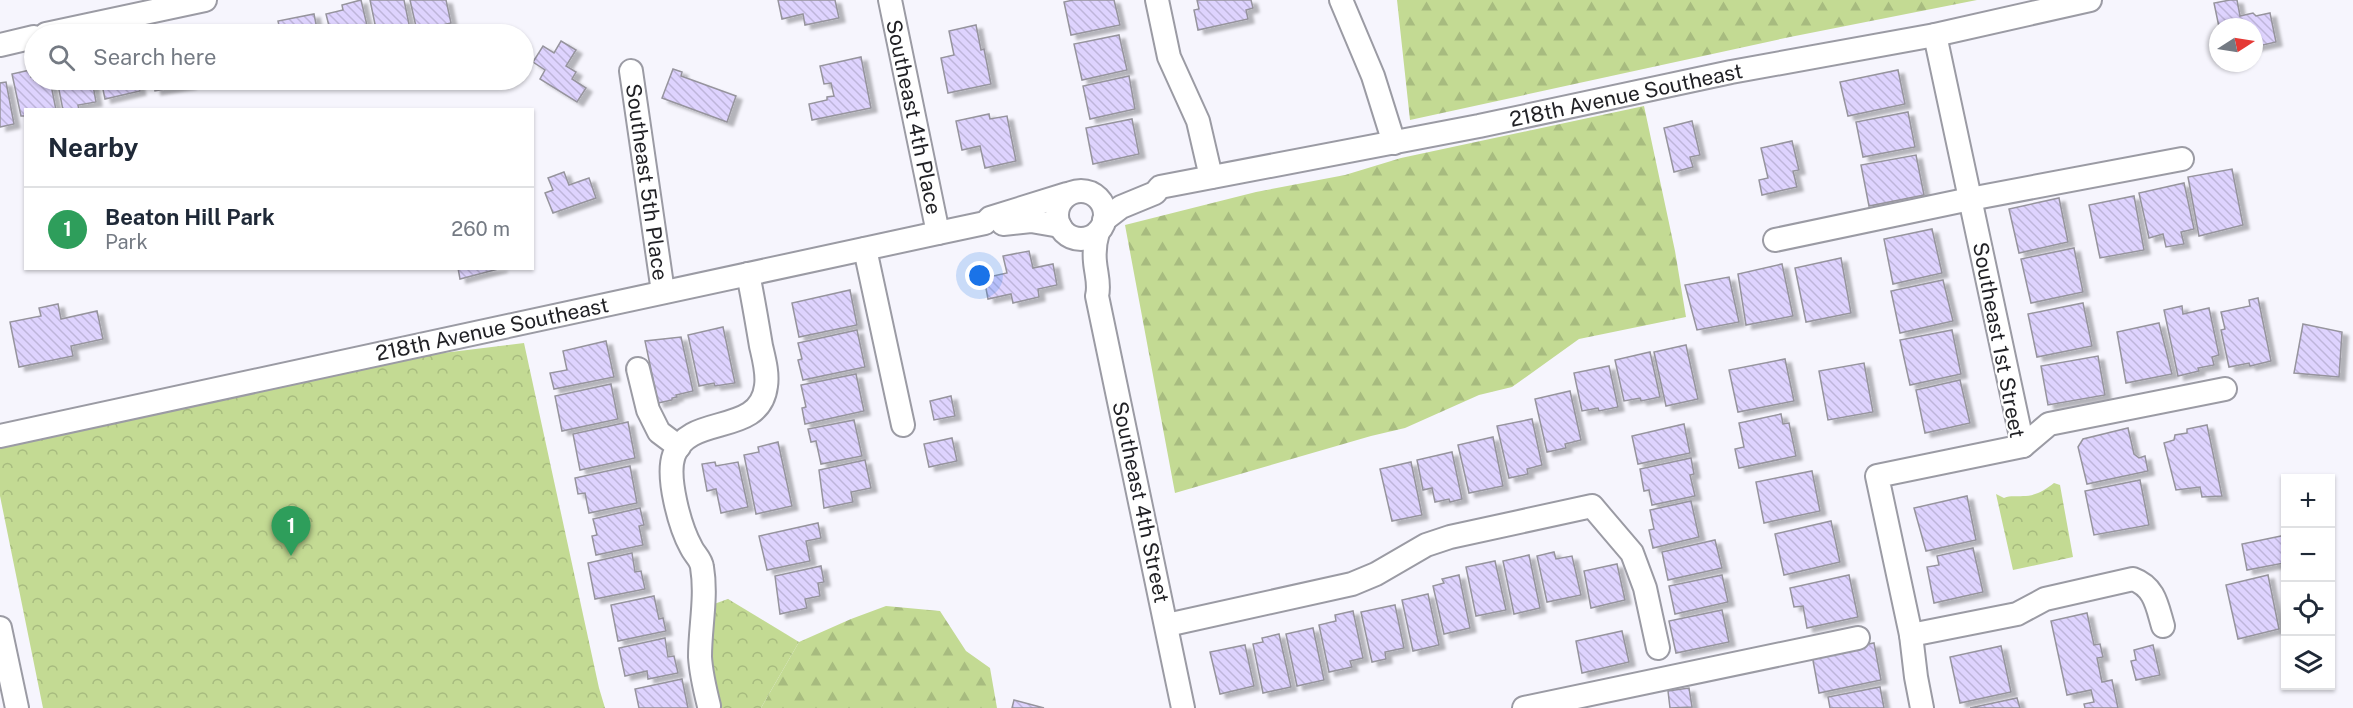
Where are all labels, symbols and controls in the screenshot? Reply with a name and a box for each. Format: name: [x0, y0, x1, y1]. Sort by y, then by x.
street label: Southeast 4th Place: [881, 17, 947, 217]
north arrow: [2209, 18, 2263, 72]
search box: [24, 24, 534, 90]
icon: search: [45, 41, 78, 74]
text: Search here: [93, 44, 217, 70]
street label: 218th Avenue Southeast: [1507, 58, 1745, 132]
street label: Southeast 5th Place: [621, 82, 673, 282]
text: Nearby: [48, 132, 138, 163]
text: Beaton Hill Park: [105, 204, 275, 230]
text: 1: [63, 217, 72, 241]
text: 260 m: [451, 217, 510, 241]
text: Park: [105, 230, 148, 254]
street label: Southeast 1st Street: [1968, 240, 2030, 440]
your location: [965, 261, 994, 290]
street label: 218th Avenue Southeast: [373, 292, 611, 366]
street label: Southeast 4th Street: [1107, 399, 1175, 605]
map controls: [2281, 474, 2335, 690]
button: +: [2281, 474, 2335, 528]
pin: 1: [272, 506, 310, 556]
button: −: [2281, 528, 2335, 582]
button: locate: [2281, 582, 2335, 636]
button: layers: [2281, 636, 2335, 690]

